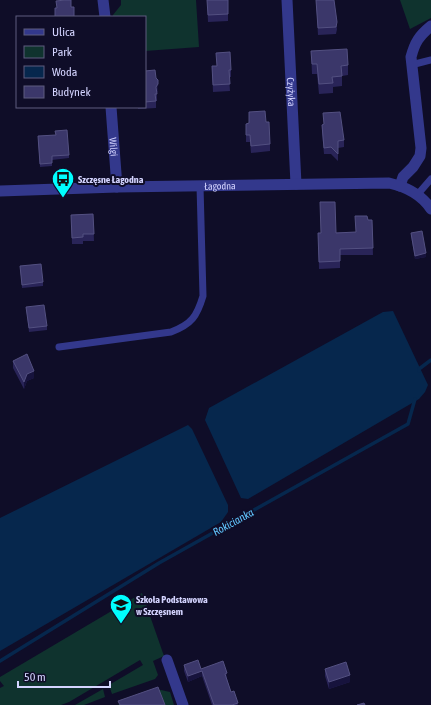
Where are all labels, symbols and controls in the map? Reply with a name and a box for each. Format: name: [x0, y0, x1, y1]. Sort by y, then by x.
legend: [16, 16, 146, 108]
text: Ulica: [52, 25, 75, 39]
text: Park: [52, 45, 73, 59]
text: Woda: [52, 65, 77, 79]
street label: Czyżyka: [285, 77, 297, 107]
text: Budynek: [52, 85, 91, 99]
street label: Wilgi: [107, 137, 120, 157]
bus stop icon: Szczęsne Łagodna: [50, 166, 76, 199]
place label: Szczęsne Łagodna: [78, 174, 144, 185]
street label: Łagodna: [204, 180, 236, 192]
water label: Rokicianka: [211, 506, 255, 538]
school or university icon: Szkoła Podstawowa w Szczęsnem: [108, 592, 134, 625]
place label: Szkoła Podstawowa w Szczęsnem: [136, 594, 208, 617]
scale bar: [18, 663, 110, 689]
text: 50 m: [24, 670, 46, 684]

